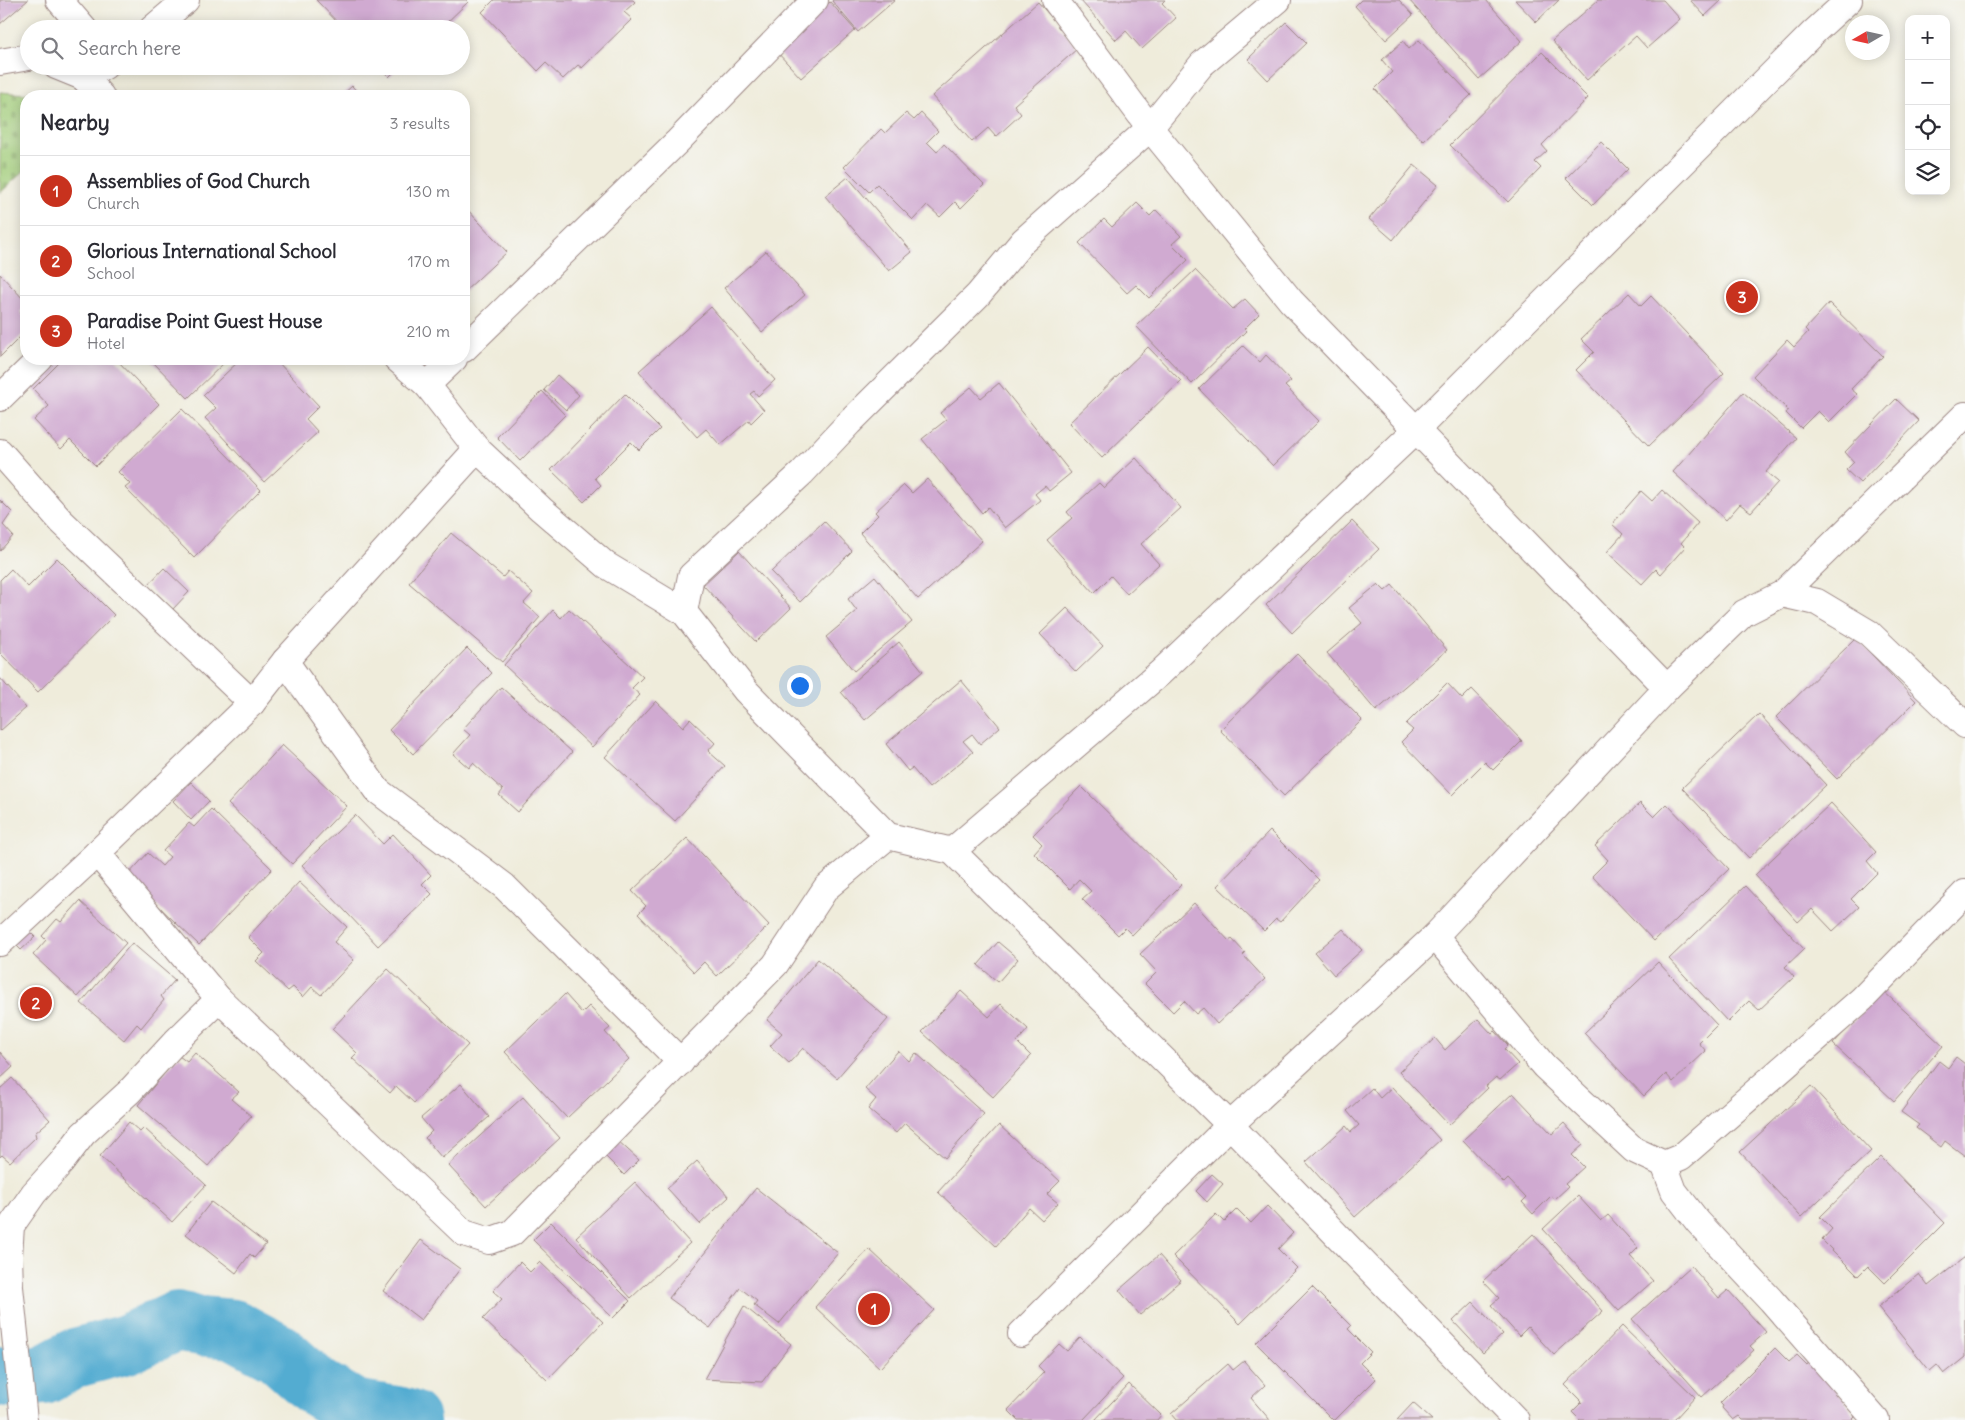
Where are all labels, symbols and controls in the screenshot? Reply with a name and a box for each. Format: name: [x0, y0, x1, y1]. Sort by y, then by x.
north arrow: [1845, 15, 1890, 60]
map controls: [1905, 15, 1950, 195]
button: +: [1905, 15, 1950, 60]
search box: [20, 20, 470, 75]
icon: search: [38, 34, 66, 62]
text: Search here: [78, 36, 181, 60]
button: −: [1905, 60, 1950, 105]
button: locate: [1905, 105, 1950, 150]
text: Nearby: [40, 109, 110, 136]
text: 3 results: [390, 113, 450, 133]
button: layers: [1905, 150, 1950, 195]
text: Assemblies of God Church: [87, 169, 310, 193]
text: 1: [53, 181, 59, 201]
text: 130 m: [406, 181, 450, 201]
text: Church: [87, 193, 140, 213]
text: Glorious International School: [87, 239, 336, 263]
text: 2: [52, 251, 60, 271]
text: 170 m: [407, 251, 450, 271]
text: School: [87, 263, 135, 283]
pin: 3: [1726, 278, 1758, 316]
text: Paradise Point Guest House: [87, 309, 323, 333]
text: 3: [51, 321, 61, 341]
text: 210 m: [407, 321, 450, 341]
text: Hotel: [87, 333, 125, 353]
your location: [787, 673, 813, 699]
pin: 2: [20, 984, 52, 1022]
pin: 1: [858, 1290, 890, 1328]

